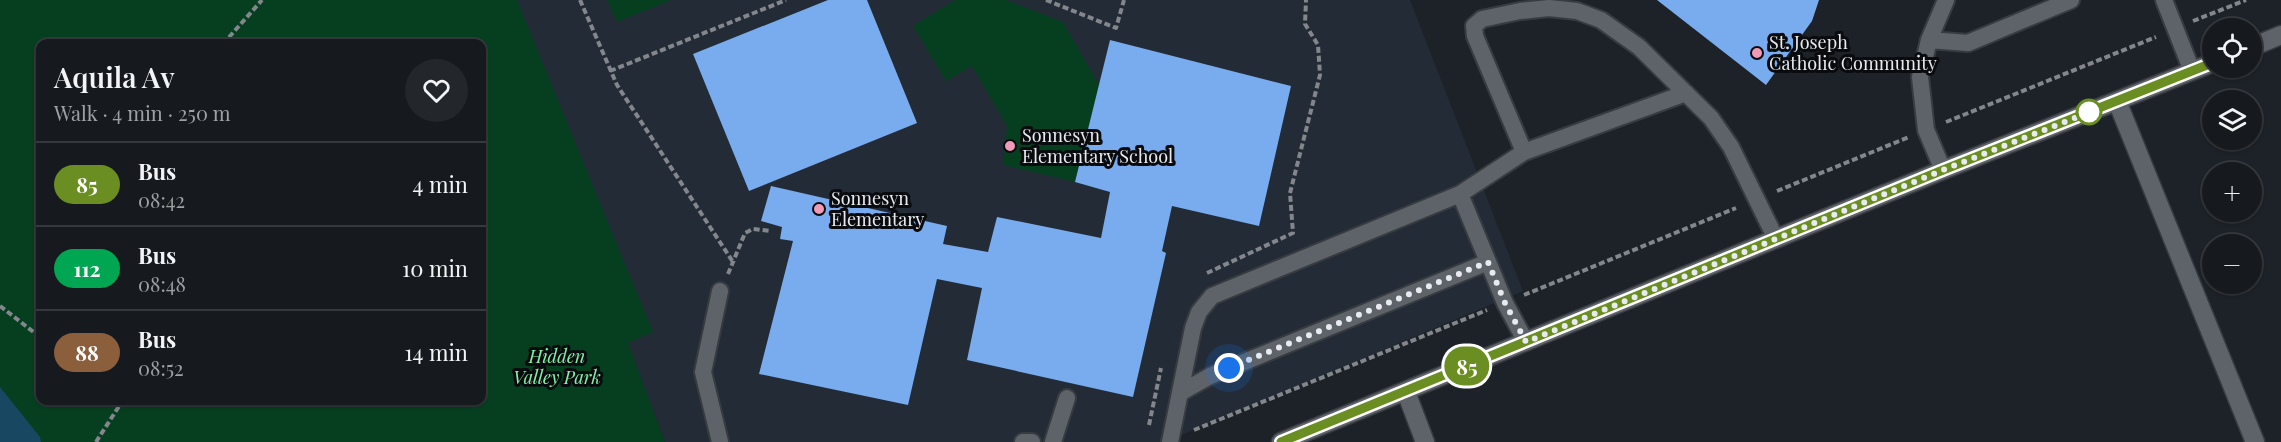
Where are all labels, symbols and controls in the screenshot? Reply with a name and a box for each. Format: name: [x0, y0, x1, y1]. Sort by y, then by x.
map controls: [2202, 18, 2262, 294]
button: locate: [2202, 18, 2262, 78]
place label: St. Joseph Catholic Community: [1769, 30, 1937, 75]
marker: St. Joseph Catholic Community: [1750, 46, 1764, 60]
text: Aquila Av: [54, 58, 174, 95]
button: heart: [405, 59, 468, 122]
button: layers: [2202, 90, 2262, 150]
text: Walk · 4 min · 250 m: [54, 99, 231, 126]
unlabelled marker: [2076, 99, 2102, 125]
place label: Sonnesyn Elementary School: [1022, 123, 1173, 168]
marker: Sonnesyn Elementary School: [1003, 139, 1017, 153]
text: Bus: [138, 156, 176, 186]
button: +: [2202, 162, 2262, 222]
text: 4 min: [413, 169, 468, 199]
text: 85: [76, 170, 98, 198]
text: 08:42: [138, 186, 185, 213]
place label: Sonnesyn Elementary: [831, 186, 924, 231]
marker: Sonnesyn Elementary: [812, 202, 826, 216]
button: −: [2202, 234, 2262, 294]
text: Bus: [138, 240, 176, 270]
text: 10 min: [402, 253, 468, 283]
text: 112: [73, 254, 101, 282]
text: 08:48: [138, 270, 186, 297]
text: Bus: [138, 324, 176, 354]
text: 14 min: [404, 337, 468, 367]
text: 88: [75, 338, 99, 366]
park label: Hidden Valley Park: [513, 344, 601, 389]
line badge: 85: [1440, 346, 1494, 386]
text: 85: [1456, 352, 1478, 380]
your location: [1214, 353, 1244, 383]
text: 08:52: [138, 354, 184, 381]

